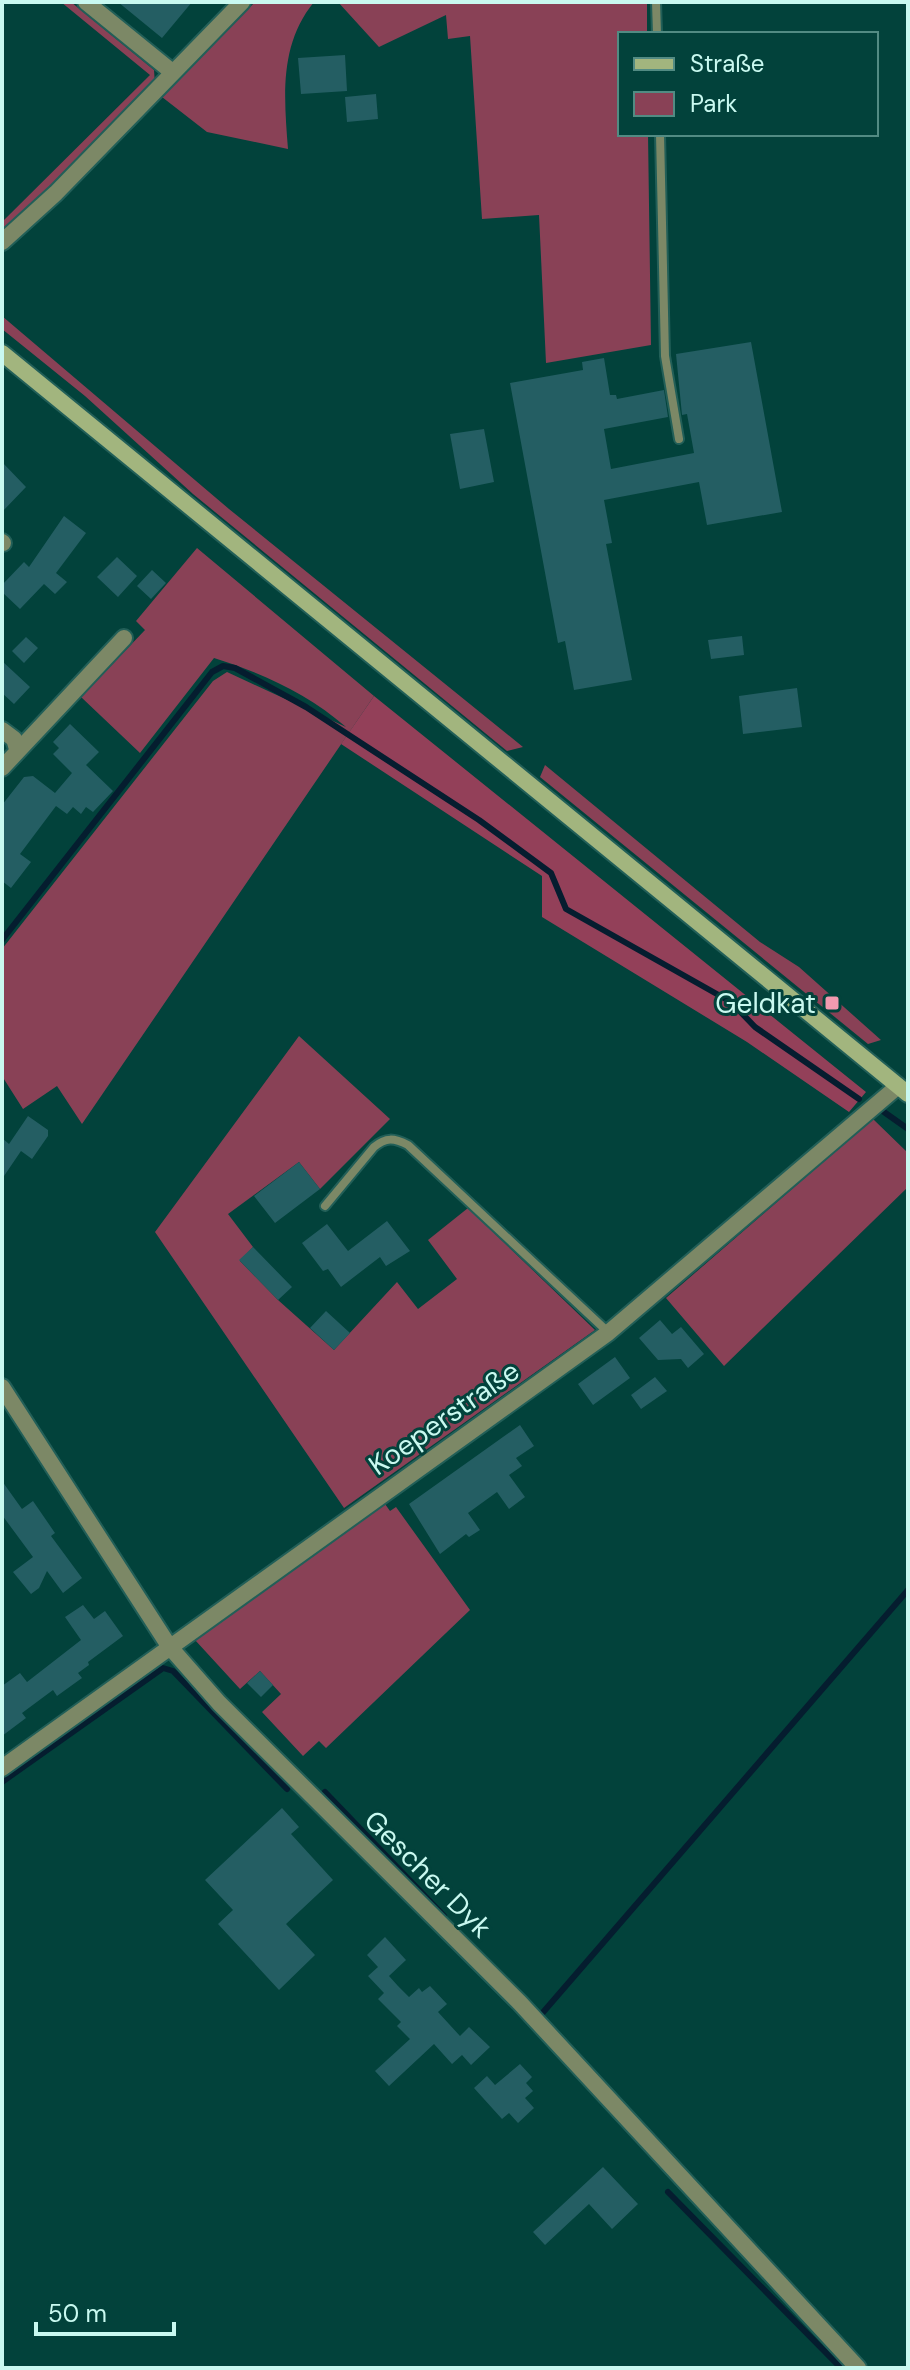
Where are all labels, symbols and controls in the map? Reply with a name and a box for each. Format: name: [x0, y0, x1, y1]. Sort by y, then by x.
legend: [618, 32, 878, 136]
text: Straße: [690, 48, 764, 79]
text: Park: [690, 88, 737, 119]
place label: Geldkat: [715, 985, 816, 1022]
marker: Geldkat: [823, 994, 841, 1012]
street label: Koeperstraße: [361, 1352, 527, 1484]
street label: Gescher Dyk: [356, 1802, 500, 1946]
scale bar: [36, 2286, 174, 2336]
text: 50 m: [48, 2298, 107, 2329]

